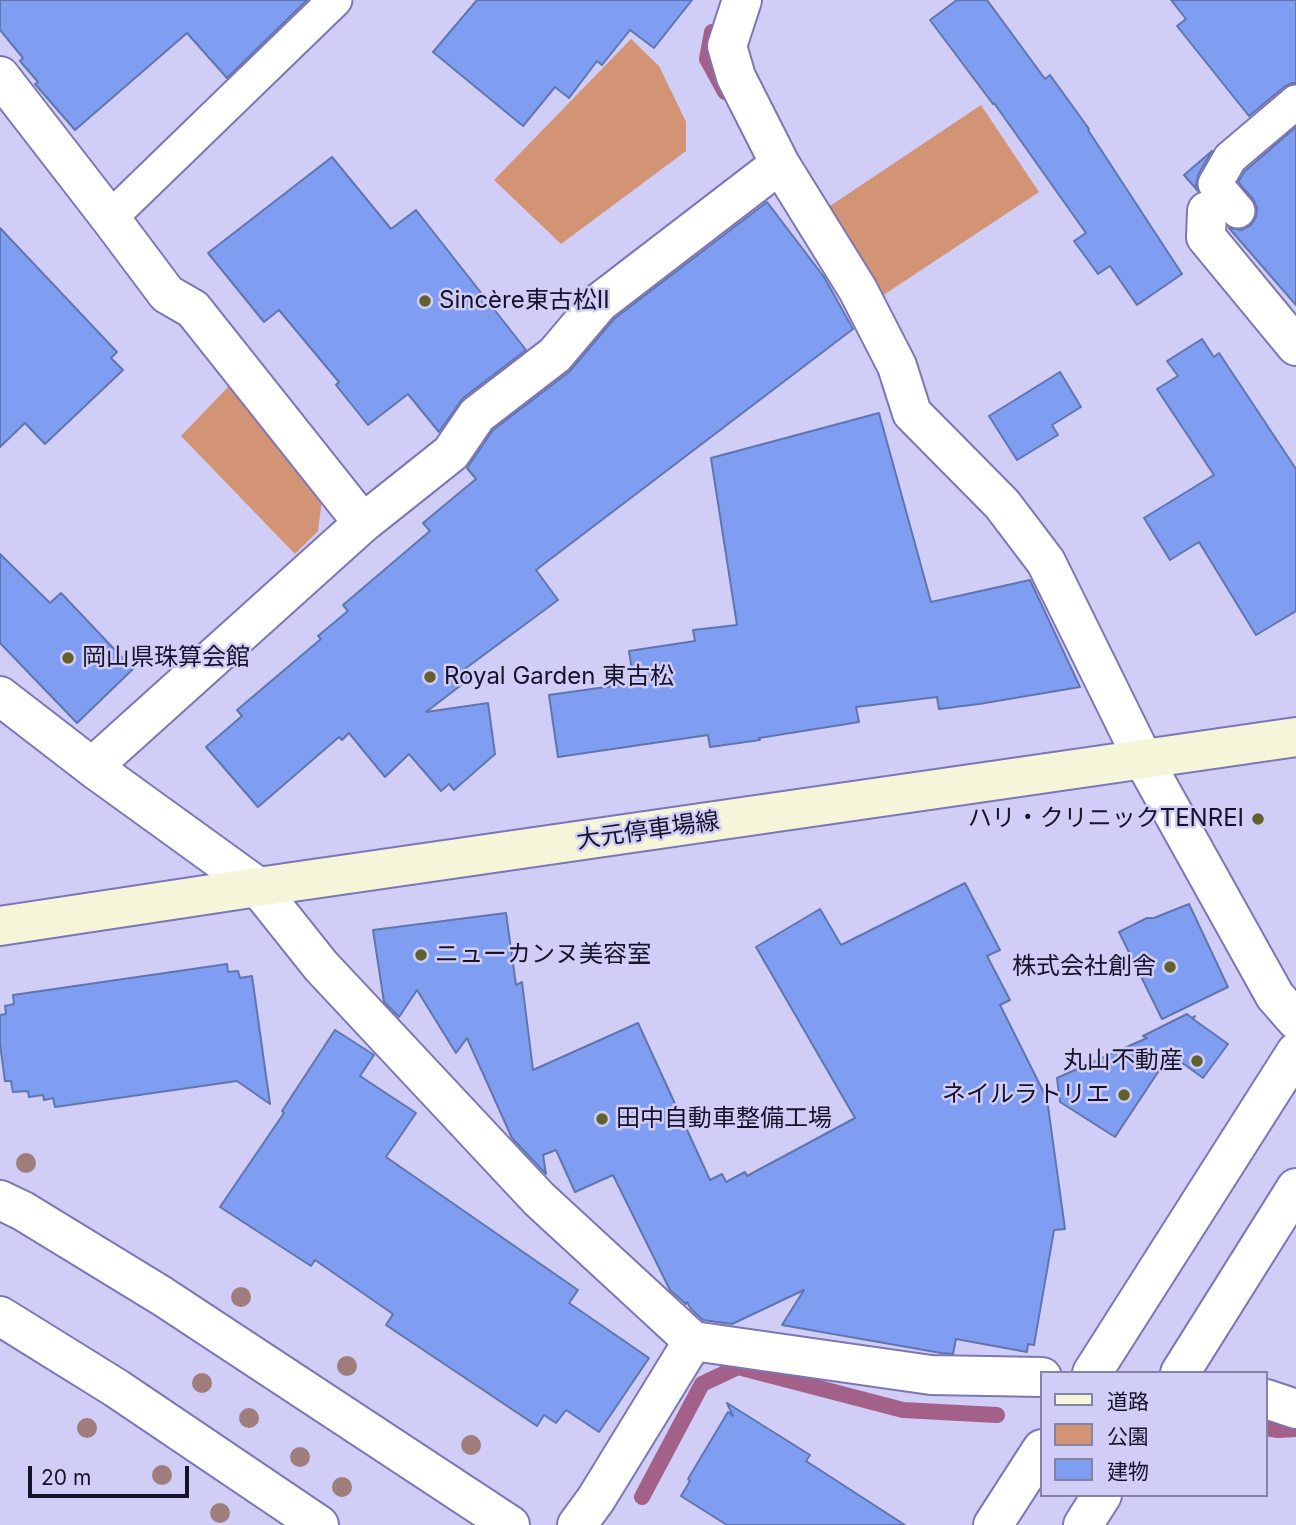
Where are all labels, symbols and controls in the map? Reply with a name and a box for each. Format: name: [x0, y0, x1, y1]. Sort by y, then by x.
place label: Sincère東古松Ⅱ: [439, 287, 610, 315]
marker: Sincère東古松Ⅱ: [417, 293, 433, 309]
place label: 岡山県珠算会館: [82, 644, 250, 672]
marker: 岡山県珠算会館: [60, 650, 76, 666]
place label: Royal Garden 東古松: [444, 663, 674, 691]
marker: Royal Garden 東古松: [422, 669, 438, 685]
place label: ハリ・クリニックTENREI: [968, 805, 1244, 833]
street label: 大元停車場線: [575, 807, 721, 855]
marker: ハリ・クリニックTENREI: [1250, 811, 1266, 827]
place label: ニューカンヌ美容室: [435, 941, 651, 969]
marker: ニューカンヌ美容室: [413, 947, 429, 963]
place label: 株式会社創舎: [1012, 953, 1156, 981]
marker: 株式会社創舎: [1162, 959, 1178, 975]
place label: 丸山不動産: [1063, 1047, 1183, 1075]
marker: 丸山不動産: [1189, 1053, 1205, 1069]
place label: ネイルラトリエ: [942, 1081, 1110, 1109]
marker: ネイルラトリエ: [1116, 1087, 1132, 1103]
place label: 田中自動車整備工場: [616, 1105, 832, 1133]
marker: 田中自動車整備工場: [594, 1111, 610, 1127]
legend: [1040, 1371, 1268, 1497]
text: 道路: [1107, 1389, 1149, 1414]
text: 公園: [1107, 1424, 1149, 1449]
scale bar: [32, 1452, 192, 1496]
text: 建物: [1107, 1459, 1149, 1484]
text: 20 m: [41, 1465, 91, 1490]

